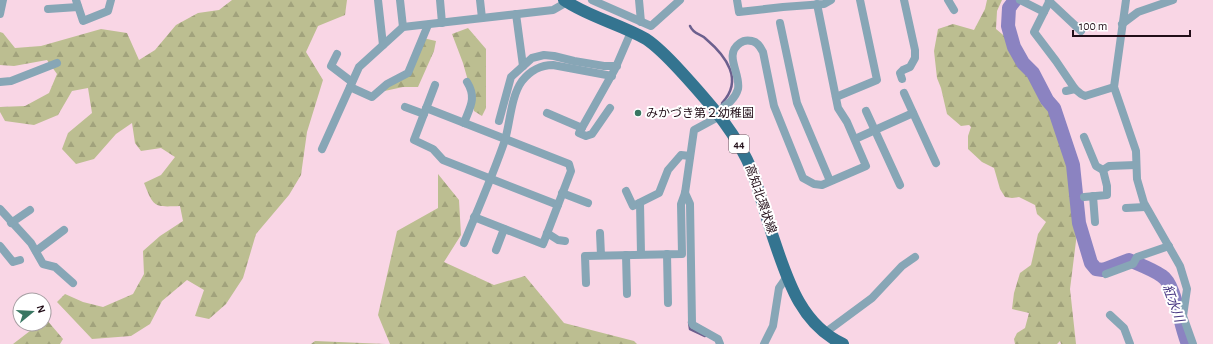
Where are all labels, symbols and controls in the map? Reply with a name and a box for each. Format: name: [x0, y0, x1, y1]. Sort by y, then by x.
scale bar: [1073, 12, 1190, 38]
text: 100 m: [1079, 20, 1107, 32]
place label: みかづき第２幼稚園: [646, 106, 754, 119]
marker: みかづき第２幼稚園: [633, 108, 643, 118]
road number: 44: [729, 135, 749, 153]
street label: 高知北環状線: [744, 163, 779, 235]
water label: 紅水川: [1160, 283, 1187, 326]
north arrow: [12, 292, 52, 332]
text: N: [35, 304, 47, 314]

